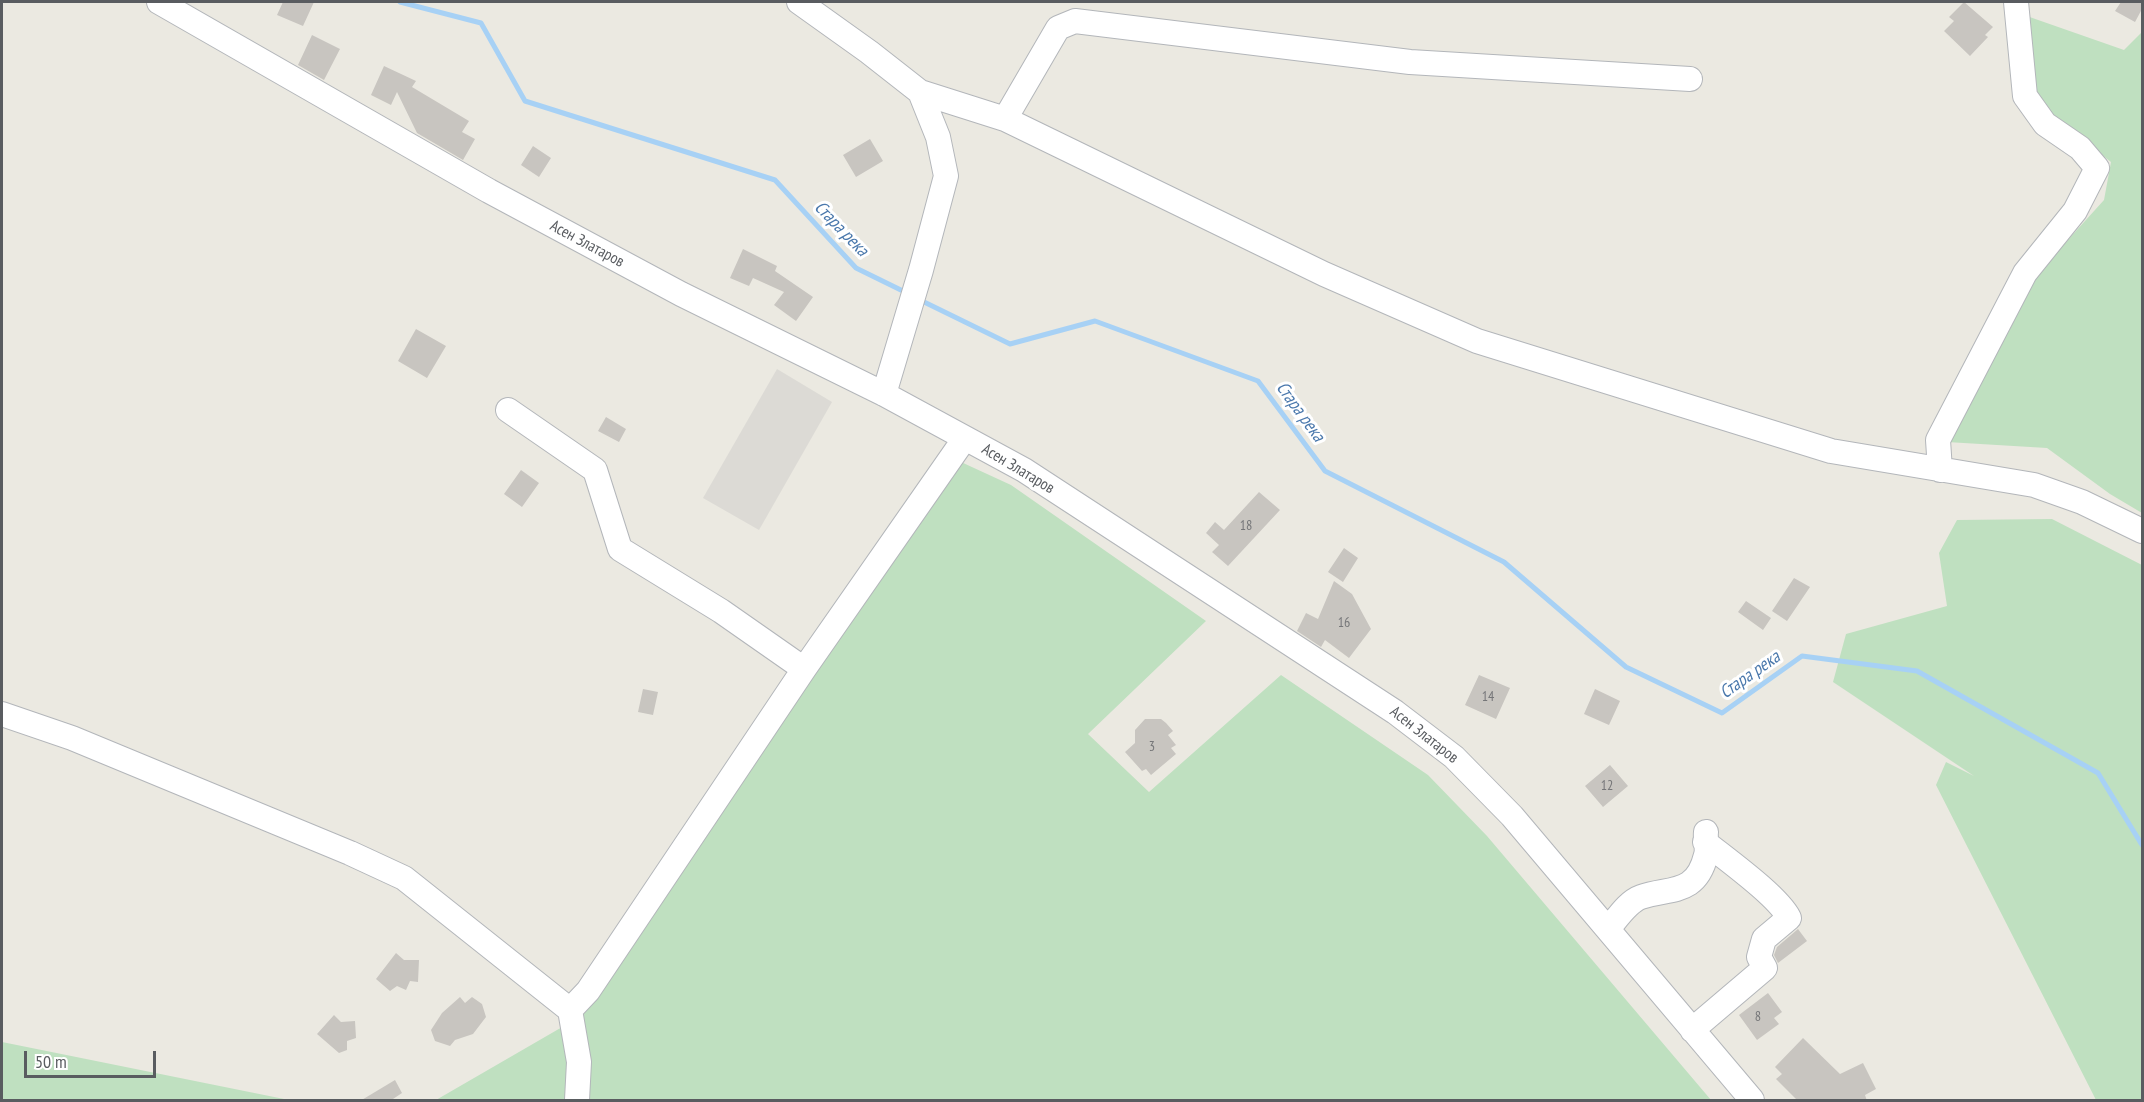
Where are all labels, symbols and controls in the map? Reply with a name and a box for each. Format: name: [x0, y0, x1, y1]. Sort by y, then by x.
water label: Стара река: [809, 197, 873, 261]
street label: Асен Златаров: [547, 216, 627, 272]
water label: Стара река: [1271, 378, 1329, 446]
street label: Асен Златаров: [978, 440, 1058, 498]
house number: 18: [1240, 518, 1252, 534]
house number: 16: [1338, 615, 1350, 631]
water label: Стара река: [1716, 646, 1784, 704]
house number: 14: [1482, 689, 1494, 705]
street label: Асен Златаров: [1386, 702, 1462, 768]
house number: 3: [1149, 739, 1155, 755]
house number: 12: [1601, 778, 1613, 794]
house number: 8: [1755, 1009, 1761, 1025]
scale bar: [27, 1039, 159, 1077]
text: 50 m: [35, 1050, 67, 1073]

